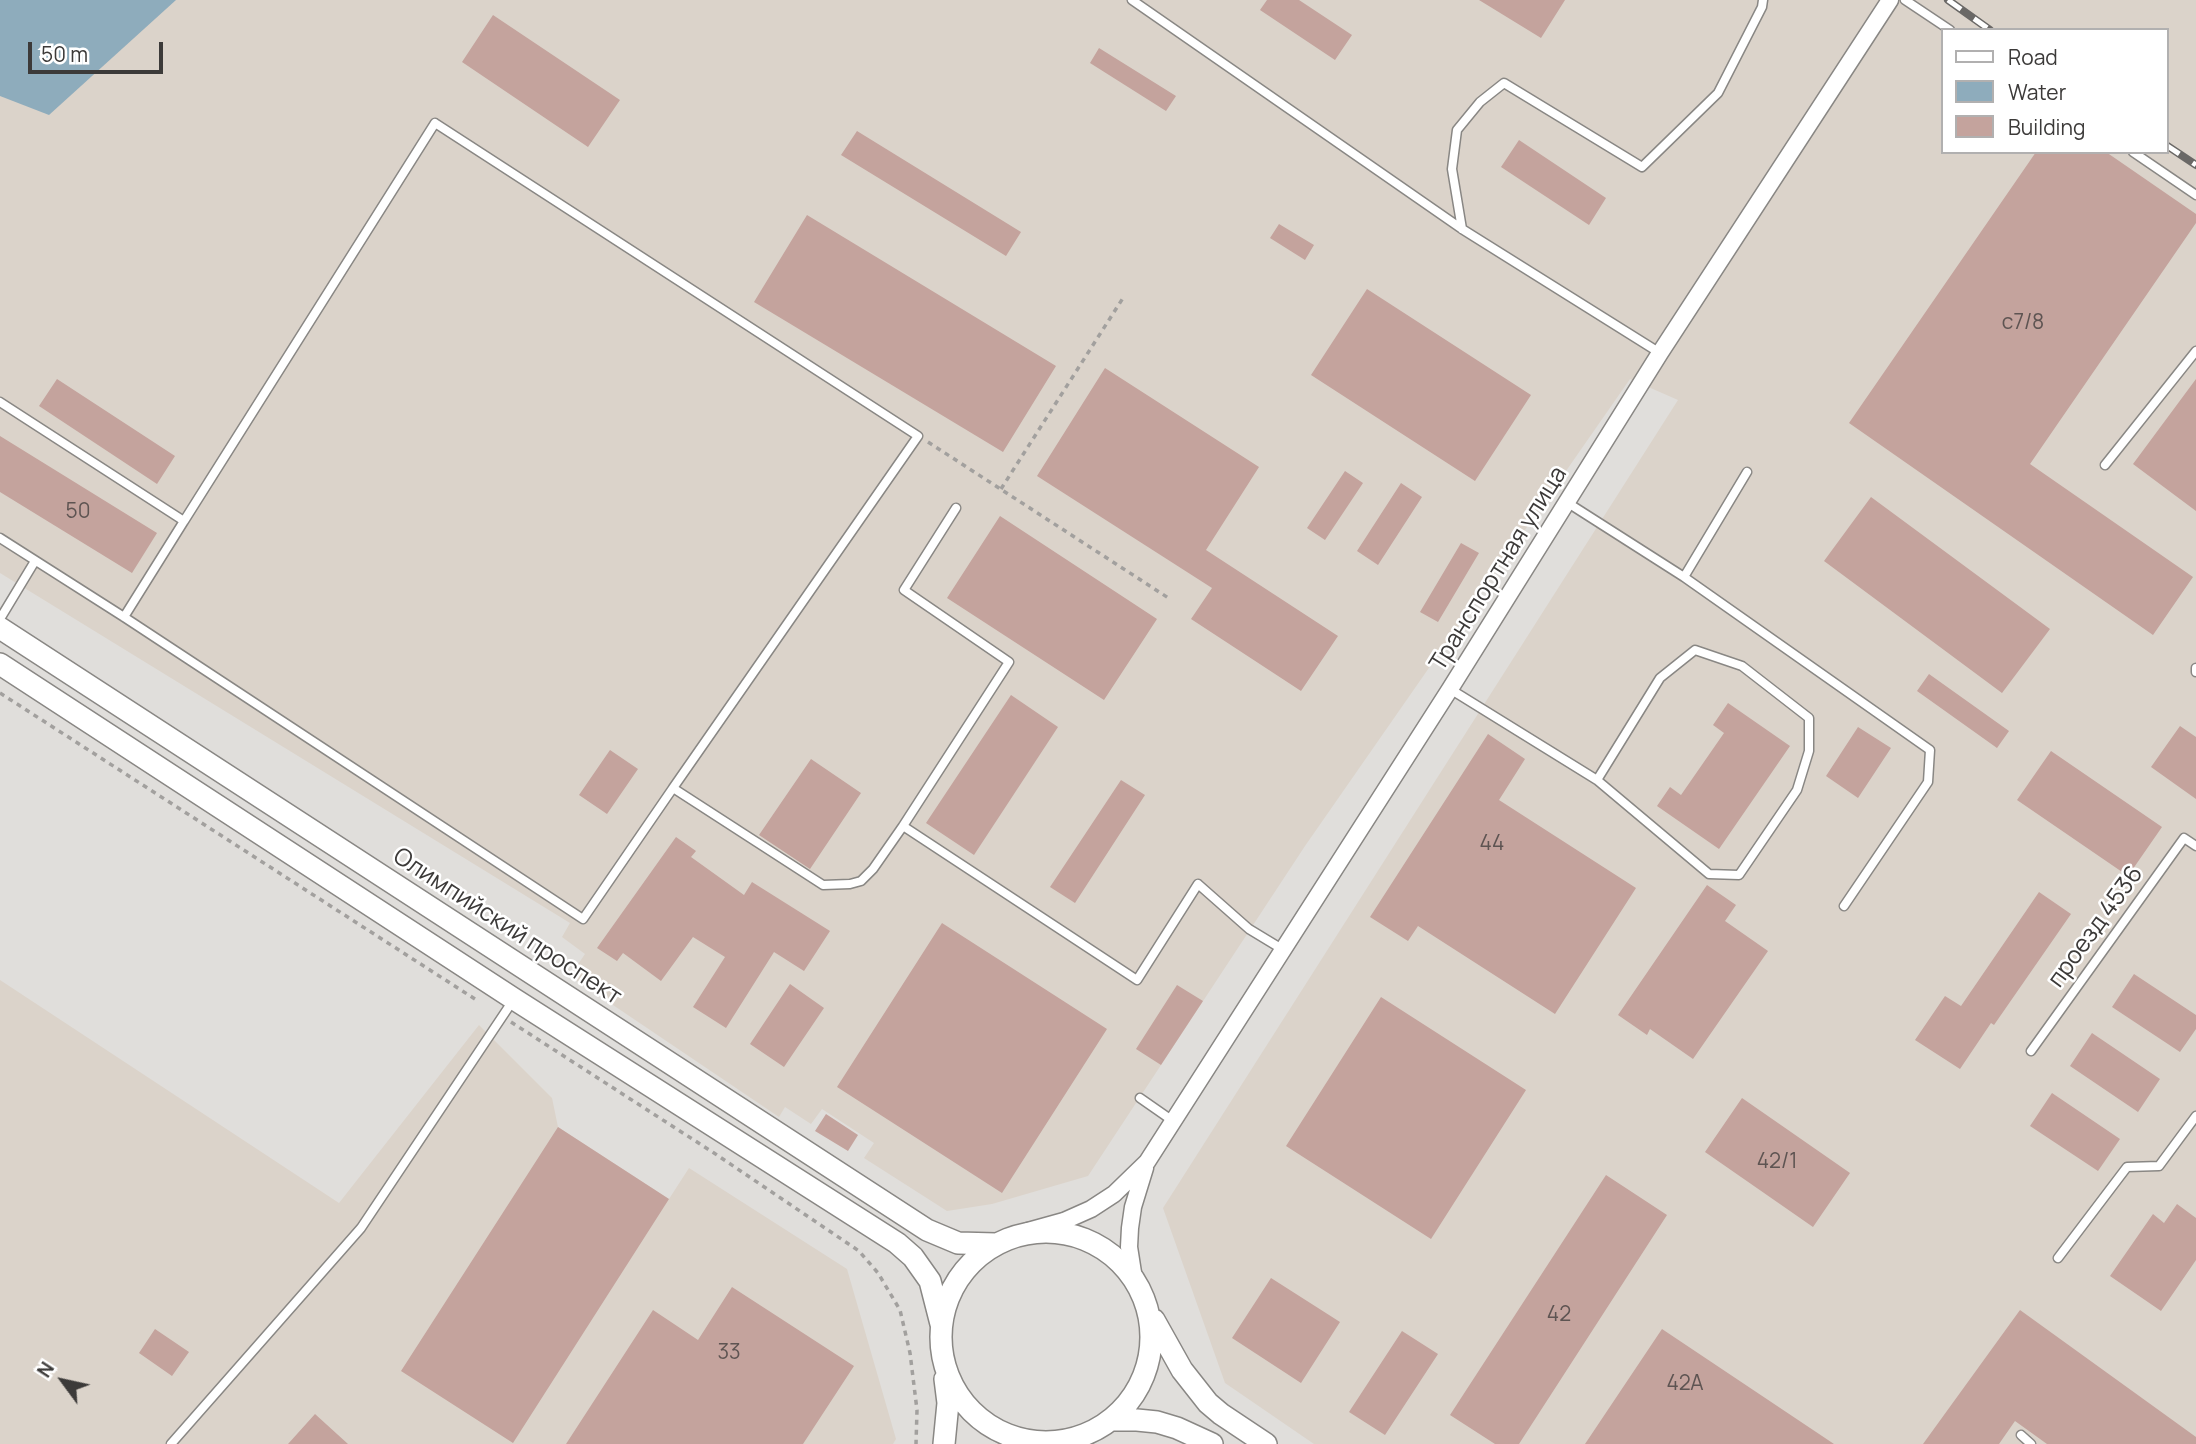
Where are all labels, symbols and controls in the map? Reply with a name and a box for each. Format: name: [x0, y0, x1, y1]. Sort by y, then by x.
scale bar: [32, 28, 166, 72]
legend: [1940, 28, 2168, 154]
text: 50 m: [41, 40, 88, 68]
text: Road: [2008, 43, 2058, 71]
text: Water: [2008, 78, 2066, 106]
text: Building: [2008, 113, 2085, 141]
house number: с7/8: [2002, 310, 2044, 336]
street label: Транспортная улица: [1424, 461, 1574, 677]
house number: 50: [66, 499, 90, 525]
house number: 44: [1480, 831, 1504, 857]
street label: Олимпийский проспект: [387, 842, 627, 1012]
street label: проезд 4536: [2042, 861, 2150, 993]
house number: 42/1: [1757, 1149, 1797, 1175]
house number: 42: [1547, 1302, 1571, 1328]
house number: 33: [717, 1340, 741, 1366]
north arrow: [28, 1346, 98, 1416]
text: N: [31, 1357, 60, 1382]
house number: 42А: [1666, 1371, 1704, 1397]

